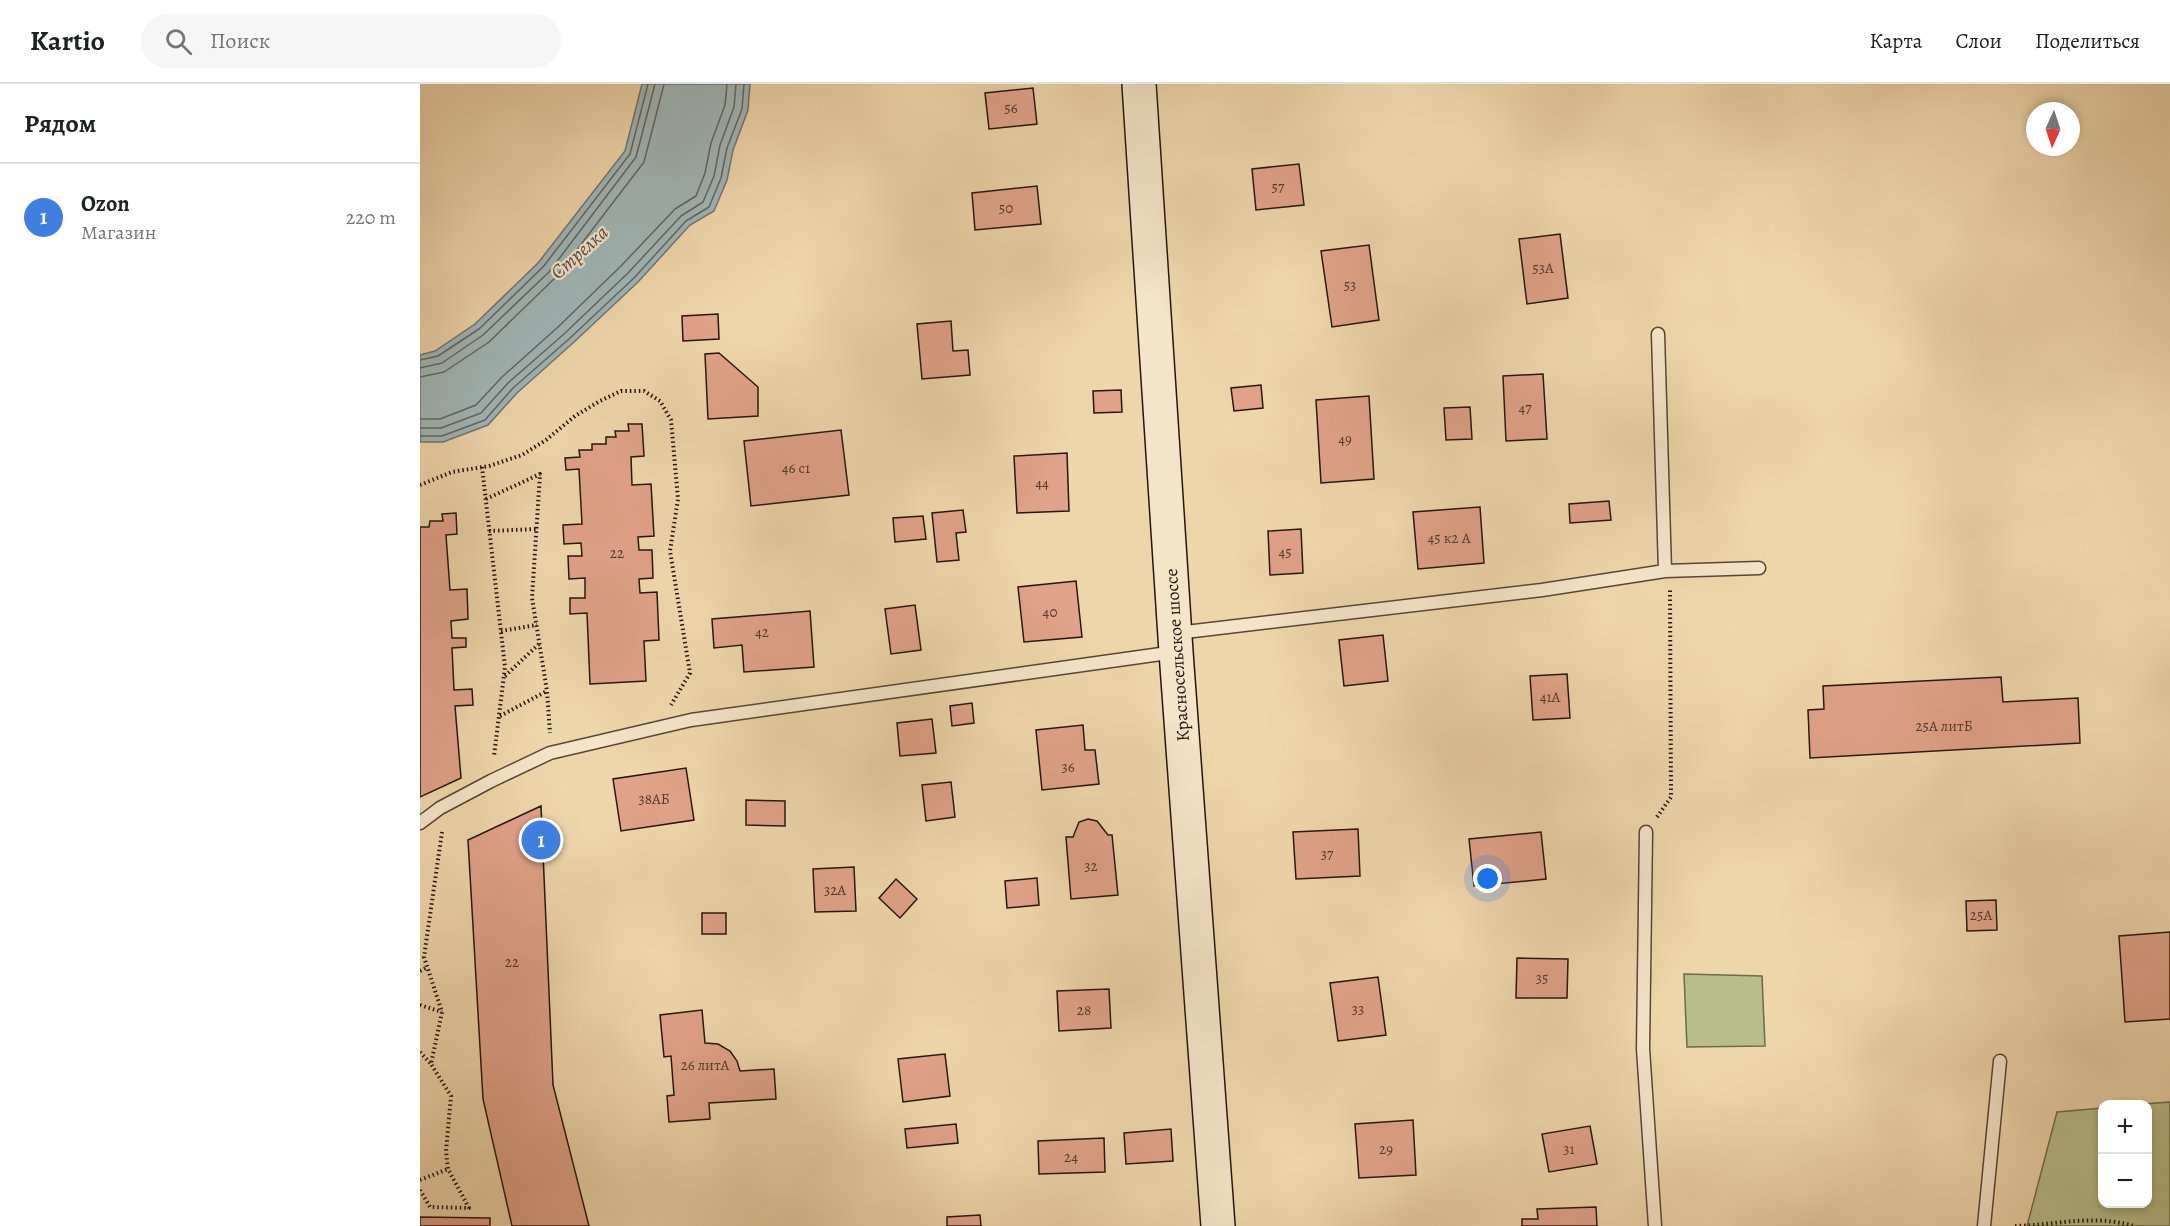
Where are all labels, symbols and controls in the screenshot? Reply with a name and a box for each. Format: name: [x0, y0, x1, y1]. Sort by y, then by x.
search box: [141, 14, 561, 68]
text: Kartio: [30, 22, 105, 60]
icon: search: [162, 25, 195, 58]
text: Поиск: [210, 26, 270, 56]
text: Карта: [1869, 27, 1922, 55]
text: Слои: [1955, 27, 2002, 55]
text: Поделиться: [2035, 27, 2140, 55]
house number: 56: [1004, 98, 1018, 118]
north arrow: [2026, 102, 2080, 156]
text: Рядом: [24, 106, 96, 141]
house number: 57: [1272, 177, 1285, 197]
text: Ozon: [81, 189, 130, 219]
house number: 50: [999, 198, 1013, 218]
text: 1: [40, 204, 47, 231]
text: 220 m: [346, 204, 396, 231]
text: Магазин: [81, 219, 156, 246]
water label: Стрелка: [545, 219, 614, 285]
house number: 53А: [1532, 258, 1554, 278]
house number: 53: [1344, 275, 1356, 295]
house number: 47: [1518, 398, 1532, 418]
house number: 49: [1338, 429, 1352, 449]
house number: 46 с1: [782, 458, 810, 478]
house number: 44: [1035, 473, 1049, 493]
house number: 45 к2 А: [1428, 528, 1471, 548]
house number: 45: [1278, 542, 1292, 562]
house number: 22: [610, 543, 624, 563]
street label: Красносельское шоссе: [1159, 568, 1195, 742]
house number: 40: [1043, 602, 1057, 622]
house number: 42: [755, 622, 769, 642]
house number: 41А: [1540, 687, 1561, 707]
house number: 25А литБ: [1915, 716, 1973, 736]
house number: 36: [1061, 757, 1075, 777]
house number: 38АБ: [638, 789, 670, 809]
pin: 1: [522, 818, 560, 862]
house number: 37: [1321, 844, 1334, 864]
house number: 32: [1084, 856, 1098, 876]
your location: [1473, 864, 1502, 893]
house number: 32А: [824, 880, 846, 900]
house number: 25А: [1970, 905, 1992, 925]
house number: 22: [505, 952, 519, 972]
house number: 35: [1536, 968, 1548, 988]
house number: 33: [1352, 999, 1364, 1019]
house number: 28: [1077, 1000, 1091, 1020]
house number: 26 литА: [681, 1055, 730, 1075]
map controls: [2098, 1100, 2152, 1208]
button: +: [2098, 1100, 2152, 1154]
house number: 29: [1379, 1139, 1393, 1159]
house number: 31: [1563, 1139, 1575, 1159]
house number: 24: [1064, 1147, 1078, 1167]
button: −: [2098, 1154, 2152, 1208]

